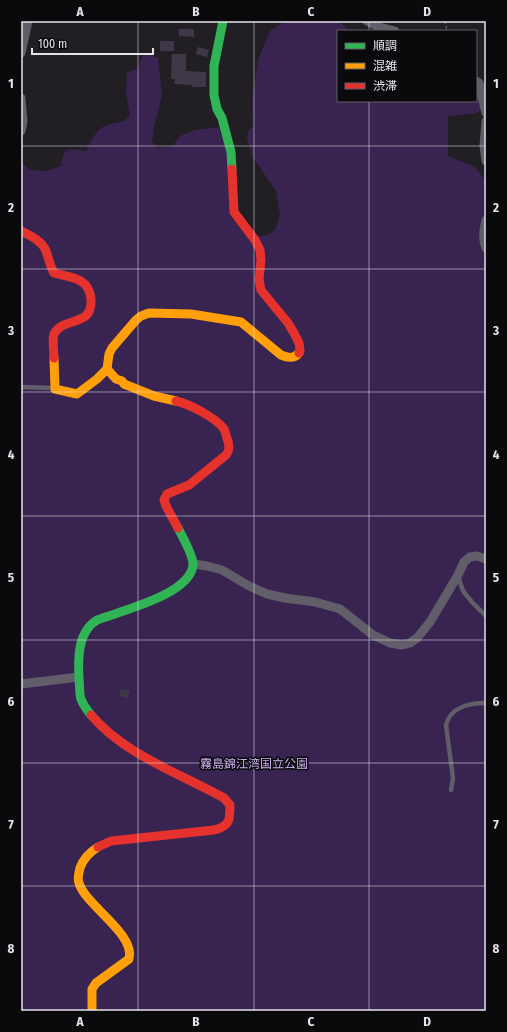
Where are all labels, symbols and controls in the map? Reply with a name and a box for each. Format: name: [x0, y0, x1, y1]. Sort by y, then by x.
text: A: [75, 4, 84, 19]
text: B: [192, 4, 200, 19]
text: C: [308, 4, 315, 19]
text: D: [423, 4, 431, 19]
scale bar: [32, 30, 153, 56]
legend: [337, 30, 477, 102]
text: 100 m: [38, 37, 67, 51]
text: 順調: [373, 39, 397, 53]
text: 混雑: [373, 59, 397, 73]
text: 1: [8, 76, 14, 91]
text: 1: [493, 76, 499, 91]
text: 渋滞: [373, 79, 397, 93]
text: 2: [7, 200, 14, 215]
text: 2: [492, 200, 499, 215]
text: 3: [7, 323, 14, 338]
text: 3: [492, 323, 499, 338]
text: 4: [8, 447, 15, 462]
text: 4: [493, 447, 500, 462]
text: 5: [8, 570, 14, 585]
text: 5: [493, 570, 499, 585]
text: 6: [8, 694, 15, 709]
text: 6: [493, 694, 500, 709]
park label: 霧島錦江湾国立公園: [200, 757, 308, 771]
text: 7: [8, 817, 14, 832]
text: 7: [493, 817, 499, 832]
text: 8: [8, 941, 15, 956]
text: 8: [493, 941, 500, 956]
text: A: [75, 1014, 84, 1029]
text: B: [192, 1014, 200, 1029]
text: C: [308, 1014, 315, 1029]
text: D: [423, 1014, 431, 1029]

